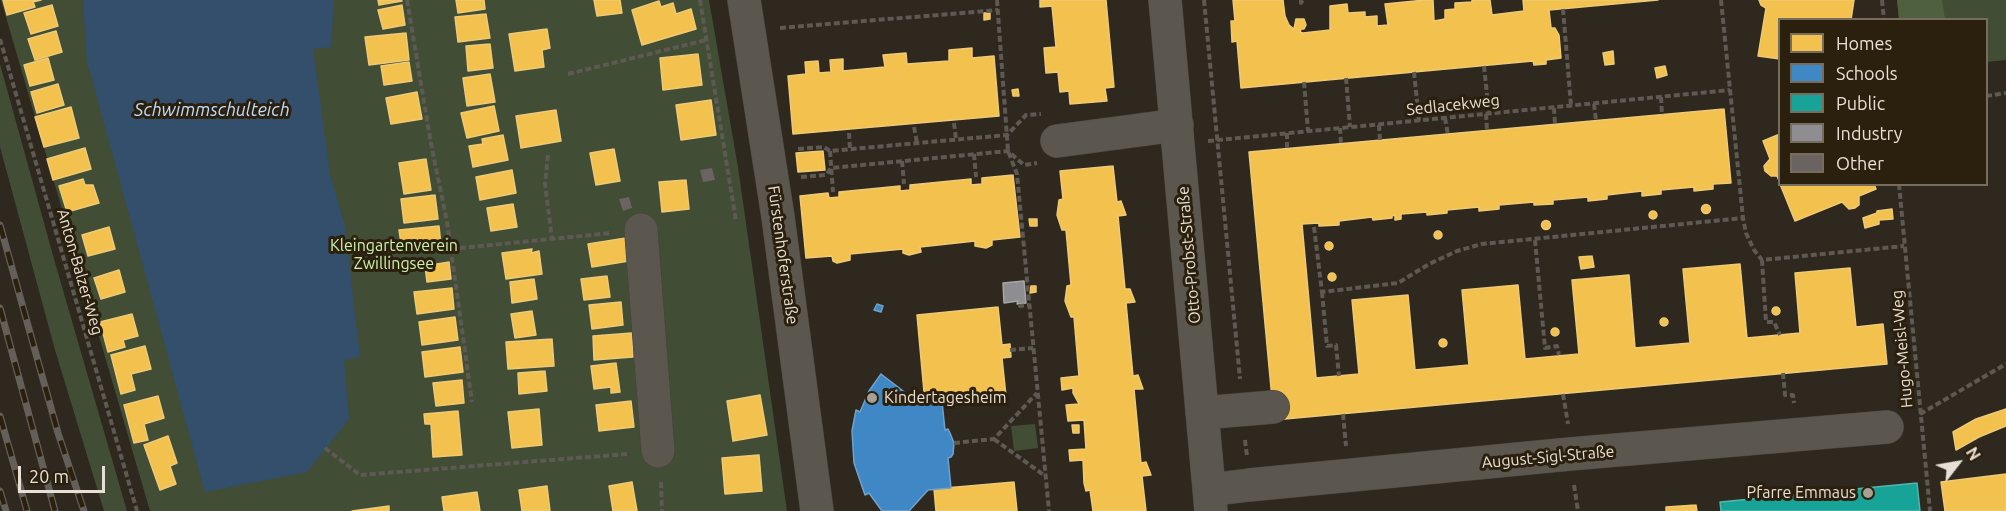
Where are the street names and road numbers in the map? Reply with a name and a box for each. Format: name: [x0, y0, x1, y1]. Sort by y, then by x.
street label: Sedlacekweg: [1405, 91, 1501, 119]
street label: Fürstenhoferstraße: [764, 184, 802, 326]
street label: Otto-Probst-Straße: [1173, 185, 1205, 325]
street label: Anton-Balzer-Weg: [53, 207, 107, 337]
street label: Hugo-Meisl-Weg: [1887, 289, 1917, 409]
street label: August-Sigl-Straße: [1481, 442, 1615, 472]

